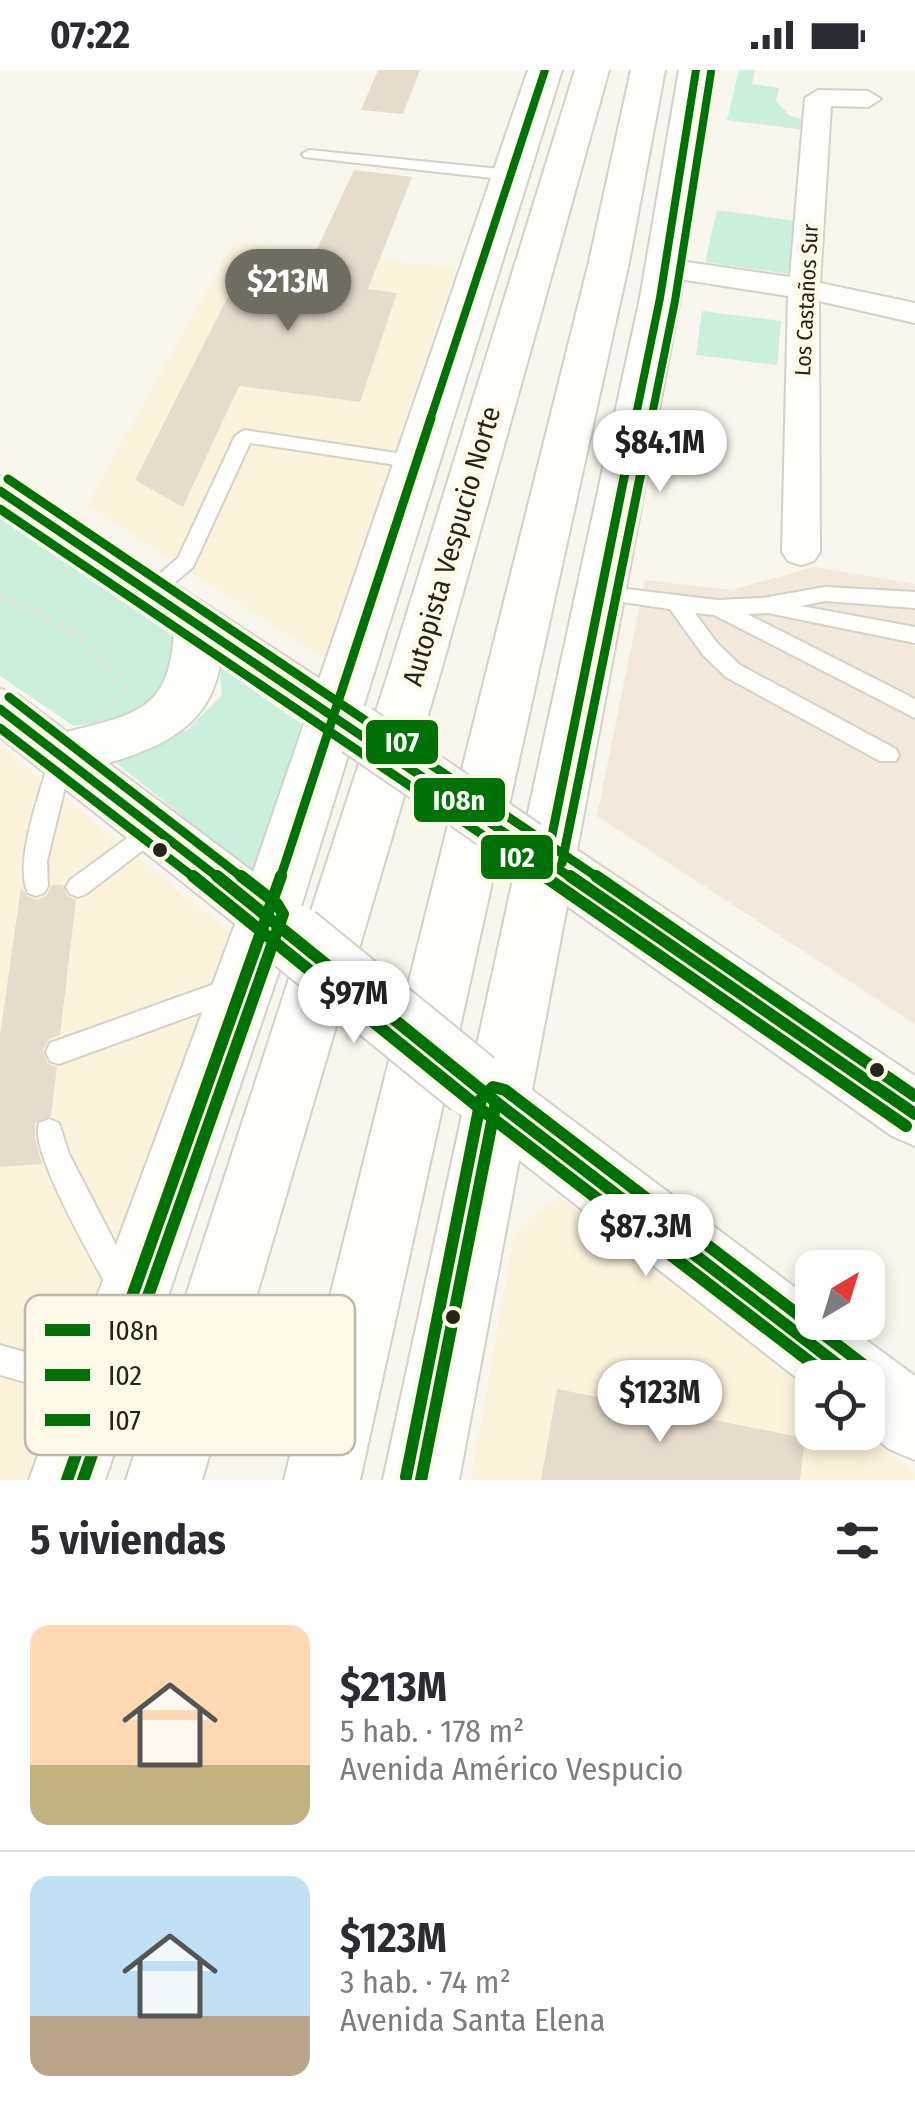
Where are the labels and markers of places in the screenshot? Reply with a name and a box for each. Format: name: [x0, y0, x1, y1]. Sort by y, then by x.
pin: $213M: [218, 249, 358, 334]
pin: $84.1M: [579, 410, 741, 495]
unlabelled marker: [150, 840, 170, 860]
pin: $97M: [295, 961, 413, 1046]
unlabelled marker: [867, 1060, 887, 1080]
pin: $87.3M: [565, 1194, 727, 1279]
unlabelled marker: [443, 1307, 463, 1327]
pin: $123M: [590, 1360, 730, 1445]

